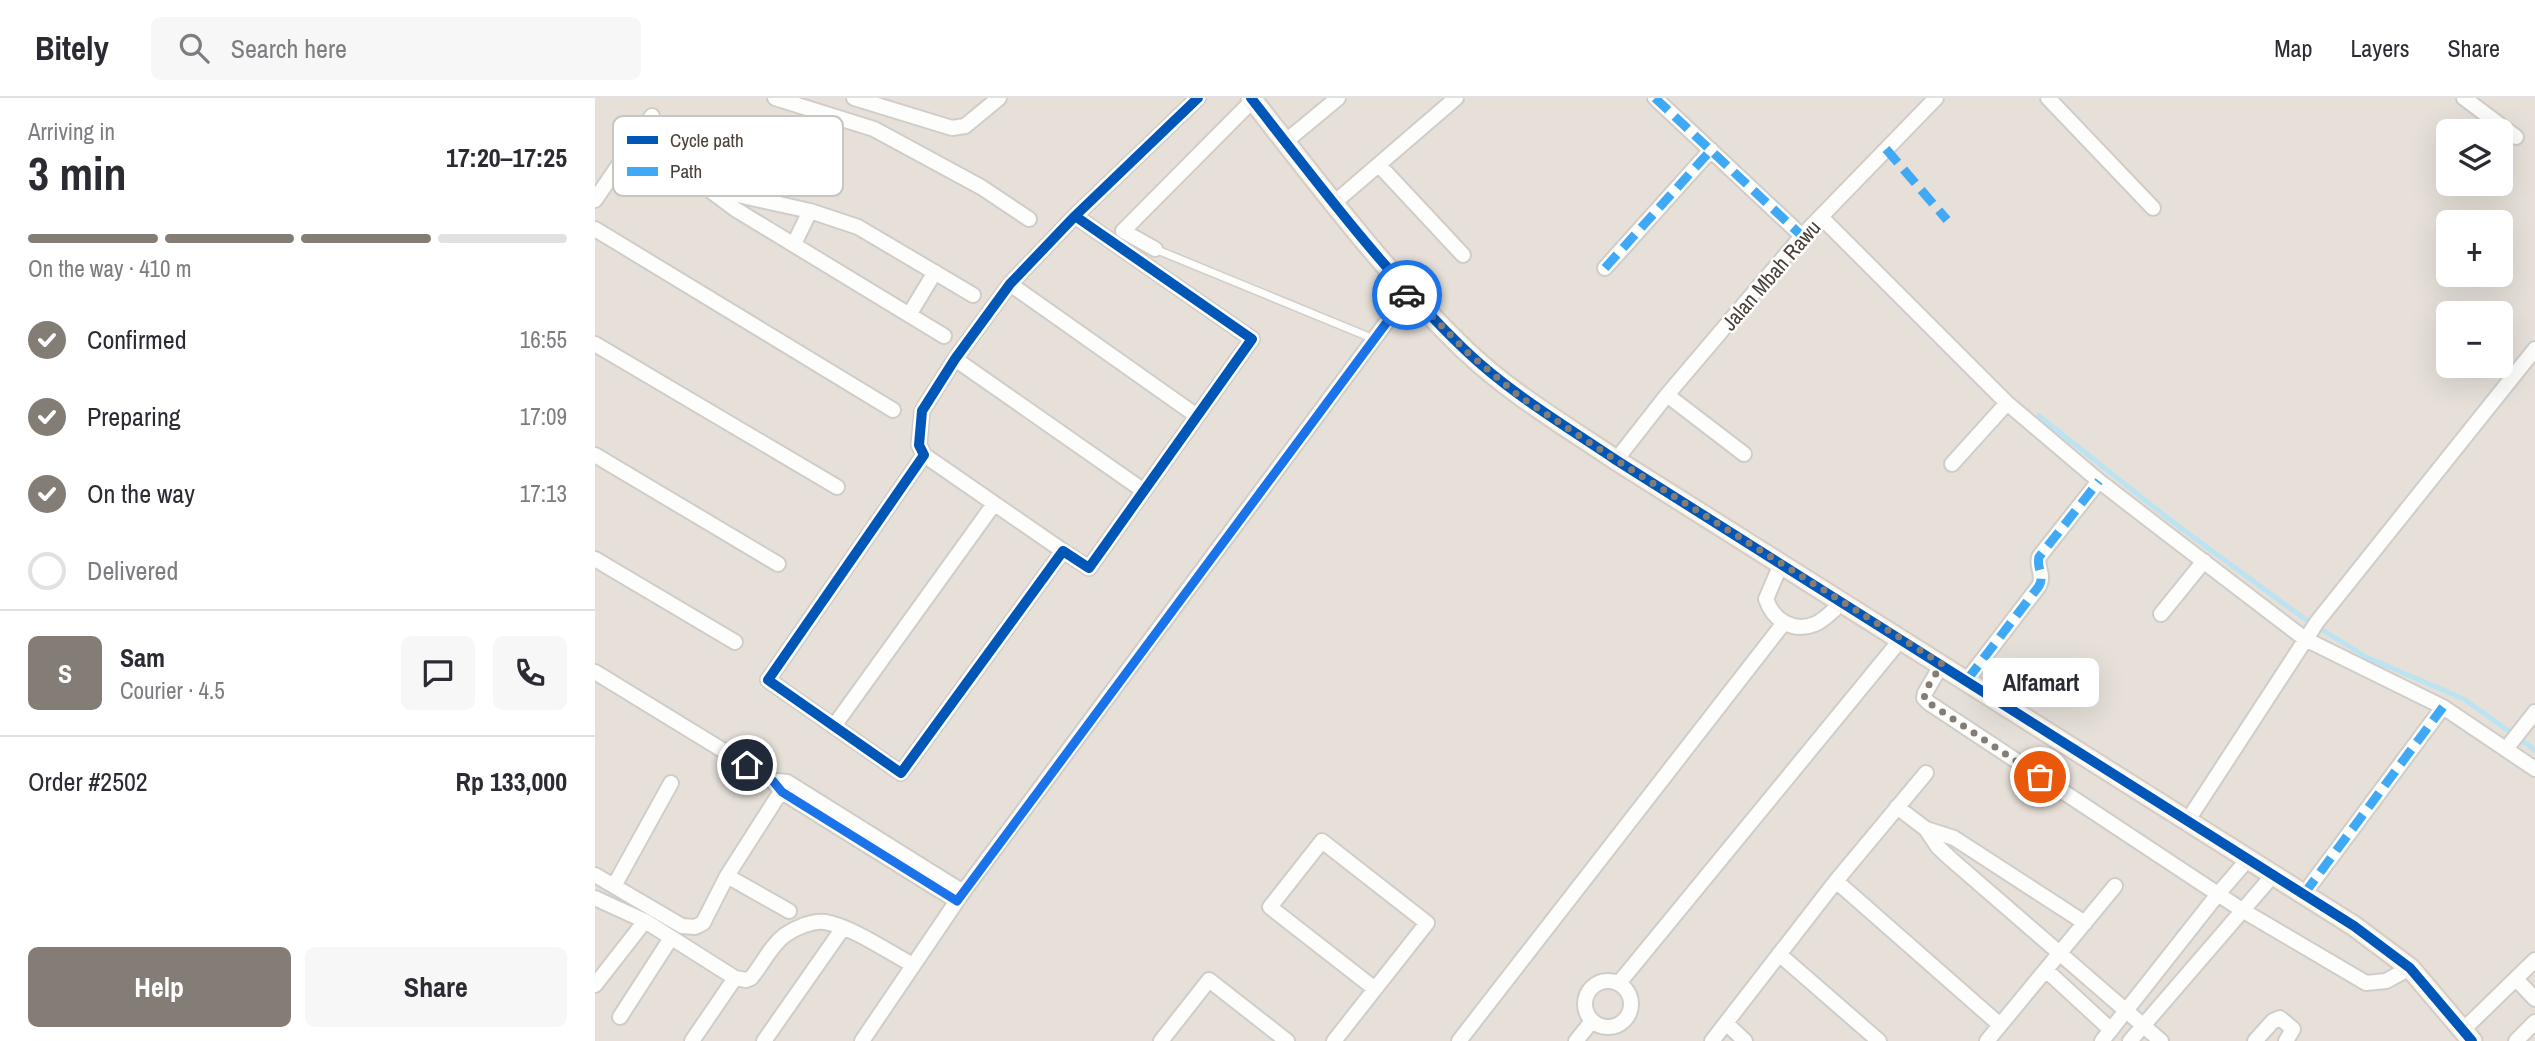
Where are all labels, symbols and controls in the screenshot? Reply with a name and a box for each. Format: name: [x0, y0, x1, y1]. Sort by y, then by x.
search box: [151, 17, 641, 80]
text: Bitely: [35, 26, 109, 70]
icon: search: [175, 29, 213, 67]
text: Search here: [231, 31, 347, 66]
text: Map: [2274, 32, 2312, 64]
text: Layers: [2350, 32, 2409, 64]
text: Share: [2447, 32, 2500, 64]
text: Arriving in: [28, 116, 115, 147]
legend: [613, 116, 843, 196]
map controls: [2436, 119, 2513, 378]
button: layers: [2436, 119, 2513, 196]
text: Cycle path: [670, 127, 744, 153]
text: 17:20–17:25: [446, 140, 567, 175]
text: 3 min: [28, 142, 127, 204]
text: Path: [670, 158, 702, 184]
button: +: [2436, 210, 2513, 287]
street label: Jalan Mbah Rawu: [1715, 213, 1827, 337]
text: On the way · 410 m: [28, 253, 192, 284]
courier: [1372, 260, 1442, 330]
icon: car: [1388, 276, 1426, 314]
button: −: [2436, 301, 2513, 378]
icon: check: [28, 321, 66, 359]
text: Confirmed: [87, 322, 187, 357]
text: 16:55: [520, 324, 567, 355]
icon: check: [28, 398, 66, 436]
text: Preparing: [87, 399, 181, 434]
text: 17:09: [520, 401, 567, 432]
icon: check: [28, 475, 66, 513]
text: On the way: [87, 476, 195, 511]
text: 17:13: [520, 478, 567, 509]
text: Delivered: [87, 553, 178, 588]
button: chat: [401, 636, 475, 710]
button: phone: [493, 636, 567, 710]
text: Sam: [120, 640, 165, 675]
text: S: [58, 656, 72, 691]
callout: Alfamart: [1982, 658, 2098, 707]
text: Alfamart: [2003, 667, 2079, 698]
text: Courier · 4.5: [120, 675, 225, 706]
pin: [717, 735, 777, 795]
icon: home: [728, 746, 766, 784]
pin: [2010, 747, 2070, 807]
icon: bag: [2021, 758, 2059, 796]
text: Order #2502: [28, 764, 148, 799]
text: Rp 133,000: [456, 764, 567, 799]
button: Help: [28, 947, 291, 1027]
button: Share: [305, 947, 567, 1027]

